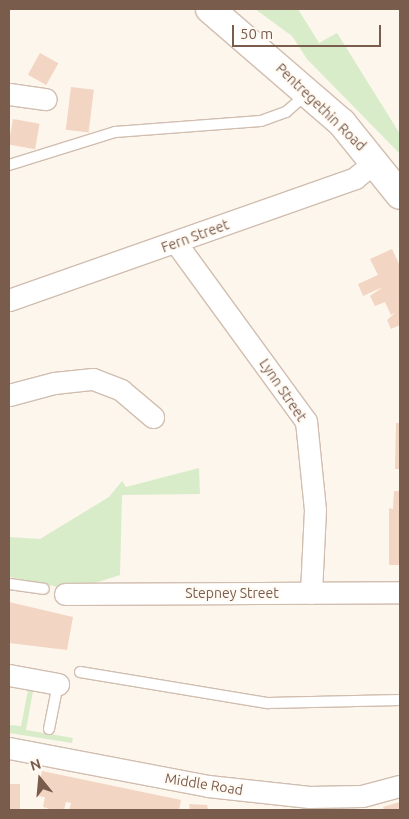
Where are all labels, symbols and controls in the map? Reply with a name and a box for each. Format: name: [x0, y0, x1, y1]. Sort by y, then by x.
scale bar: [234, 15, 383, 47]
text: 50 m: [240, 25, 273, 42]
street label: Pentregethin Road: [273, 60, 369, 154]
street label: Fern Street: [159, 216, 231, 256]
street label: Lynn Street: [256, 355, 310, 425]
street label: Stepney Street: [185, 585, 279, 601]
north arrow: [15, 754, 65, 804]
text: N: [28, 755, 43, 774]
street label: Middle Road: [164, 770, 244, 798]

